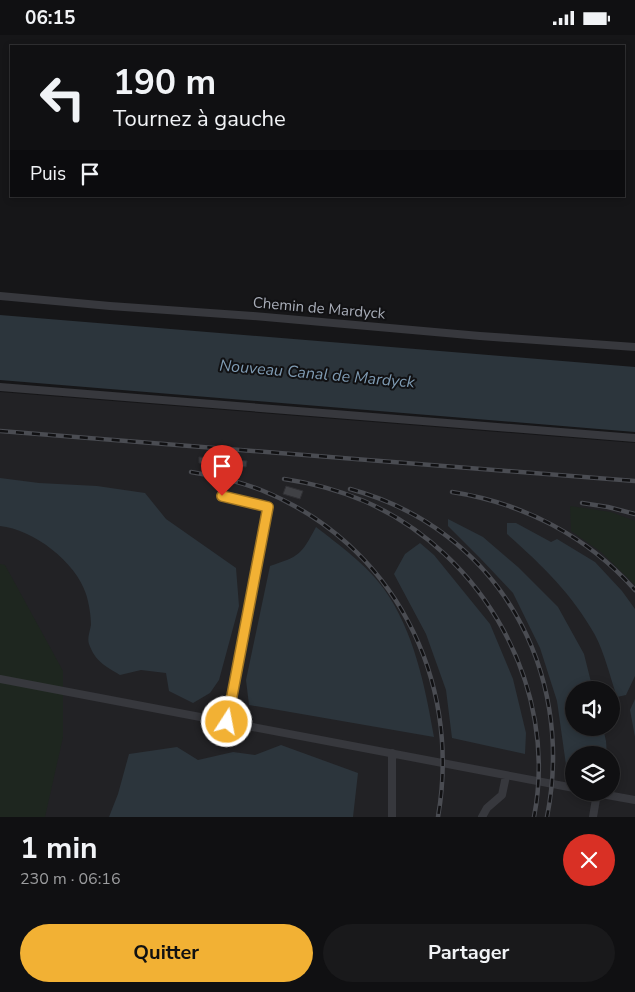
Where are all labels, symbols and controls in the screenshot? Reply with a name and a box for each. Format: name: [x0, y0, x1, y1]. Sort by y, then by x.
text: 06:15: [25, 5, 75, 31]
text: 190 m: [113, 59, 216, 106]
icon: left: [30, 65, 95, 130]
text: Tournez à gauche: [113, 104, 286, 134]
icon: arrive: [76, 160, 104, 188]
text: Puis: [30, 161, 66, 187]
street label: Chemin de Mardyck: [252, 292, 386, 324]
water label: Nouveau Canal de Mardyck: [218, 355, 417, 394]
pin: [201, 445, 243, 496]
icon: arrive: [208, 452, 236, 480]
map controls: [565, 681, 620, 801]
button: sound: [565, 681, 620, 736]
position arrow: [200, 695, 252, 747]
button: layers: [565, 746, 620, 801]
text: 1 min: [20, 828, 98, 869]
button: close: [563, 834, 615, 886]
text: 230 m · 06:16: [20, 868, 121, 890]
button: Quitter: [20, 924, 313, 982]
button: Partager: [323, 924, 615, 982]

